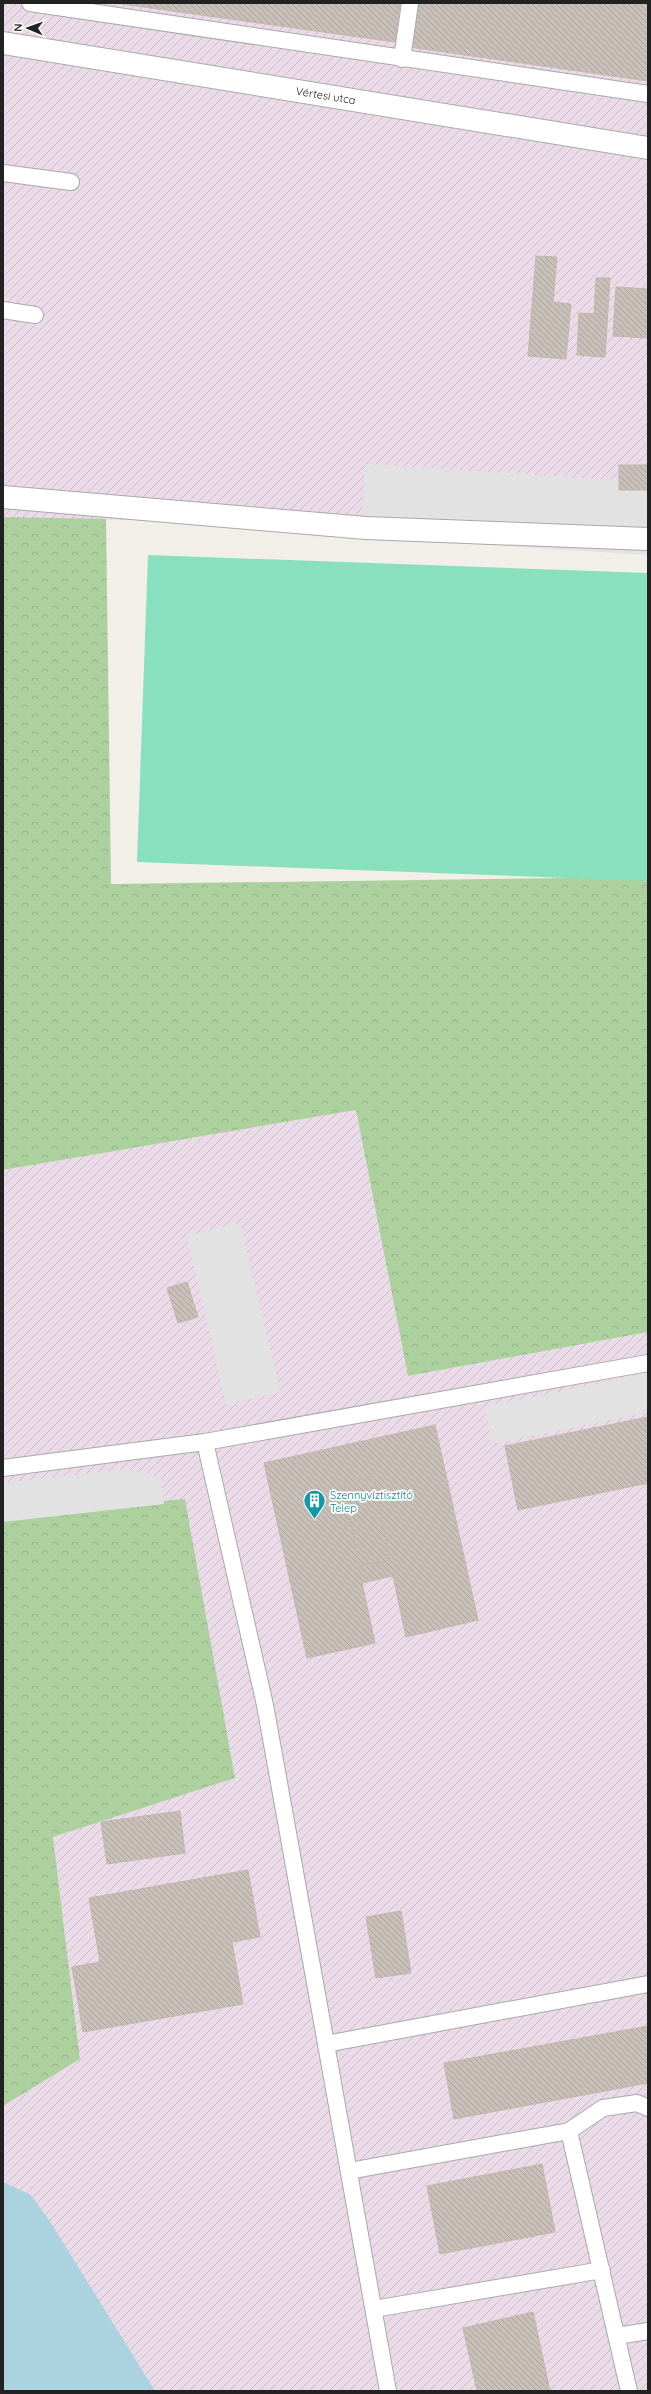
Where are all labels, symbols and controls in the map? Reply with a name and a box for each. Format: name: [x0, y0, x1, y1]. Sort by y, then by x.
north arrow: [8, 8, 48, 48]
text: N: [11, 23, 25, 32]
street label: Vértesi utca: [295, 84, 357, 107]
building icon: Szennyvíztisztító Telep: [301, 1488, 327, 1521]
place label: Szennyvíztisztító Telep: [330, 1488, 413, 1515]

